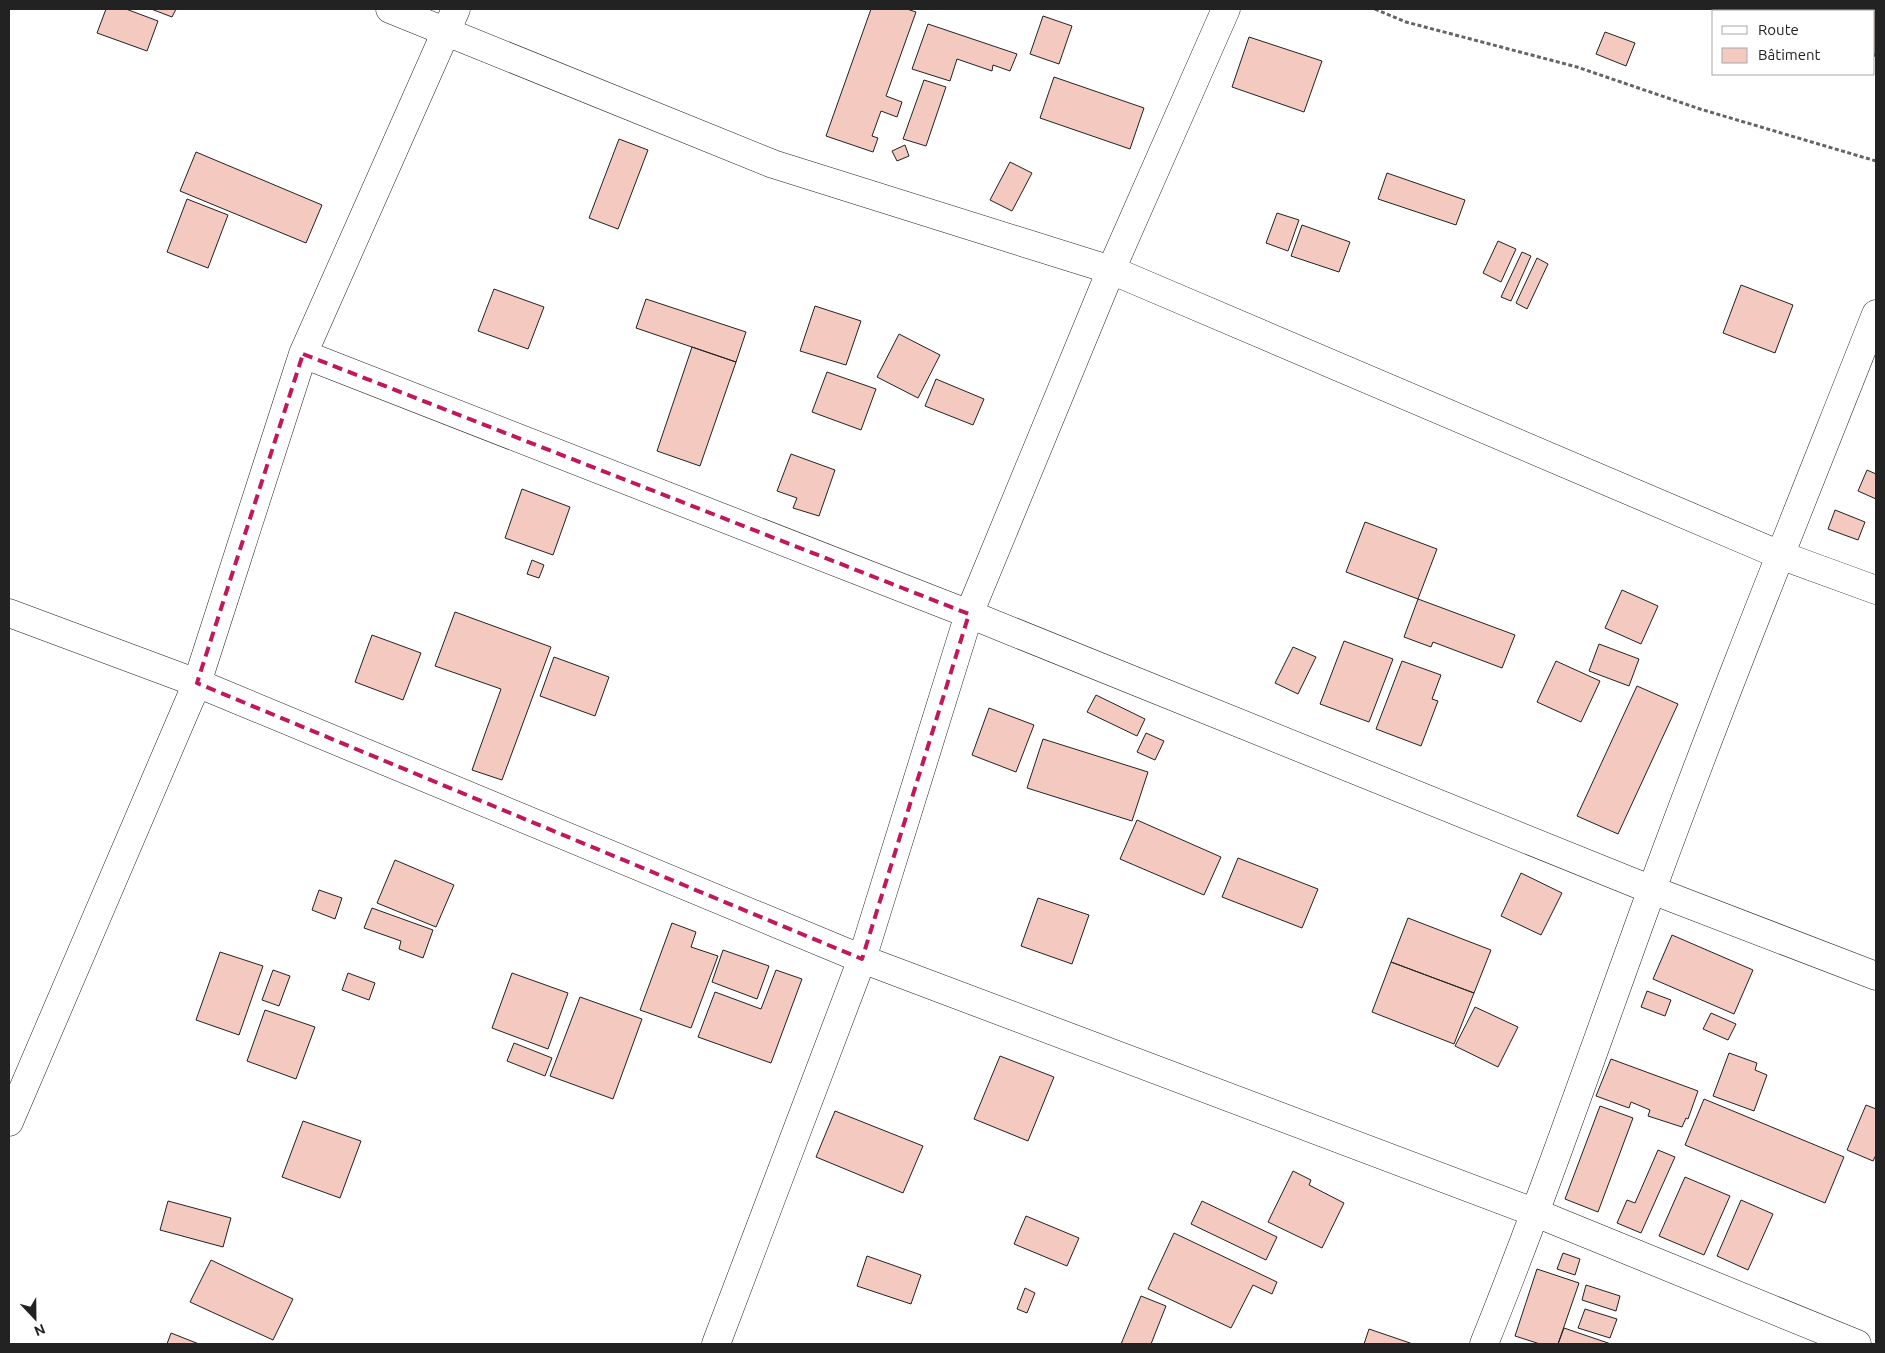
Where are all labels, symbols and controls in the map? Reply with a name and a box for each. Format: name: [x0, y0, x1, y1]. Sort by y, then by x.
legend: [1712, 10, 1875, 75]
text: Route: [1758, 21, 1799, 38]
text: Bâtiment: [1758, 46, 1821, 63]
north arrow: [10, 1293, 60, 1343]
text: N: [32, 1321, 48, 1339]

